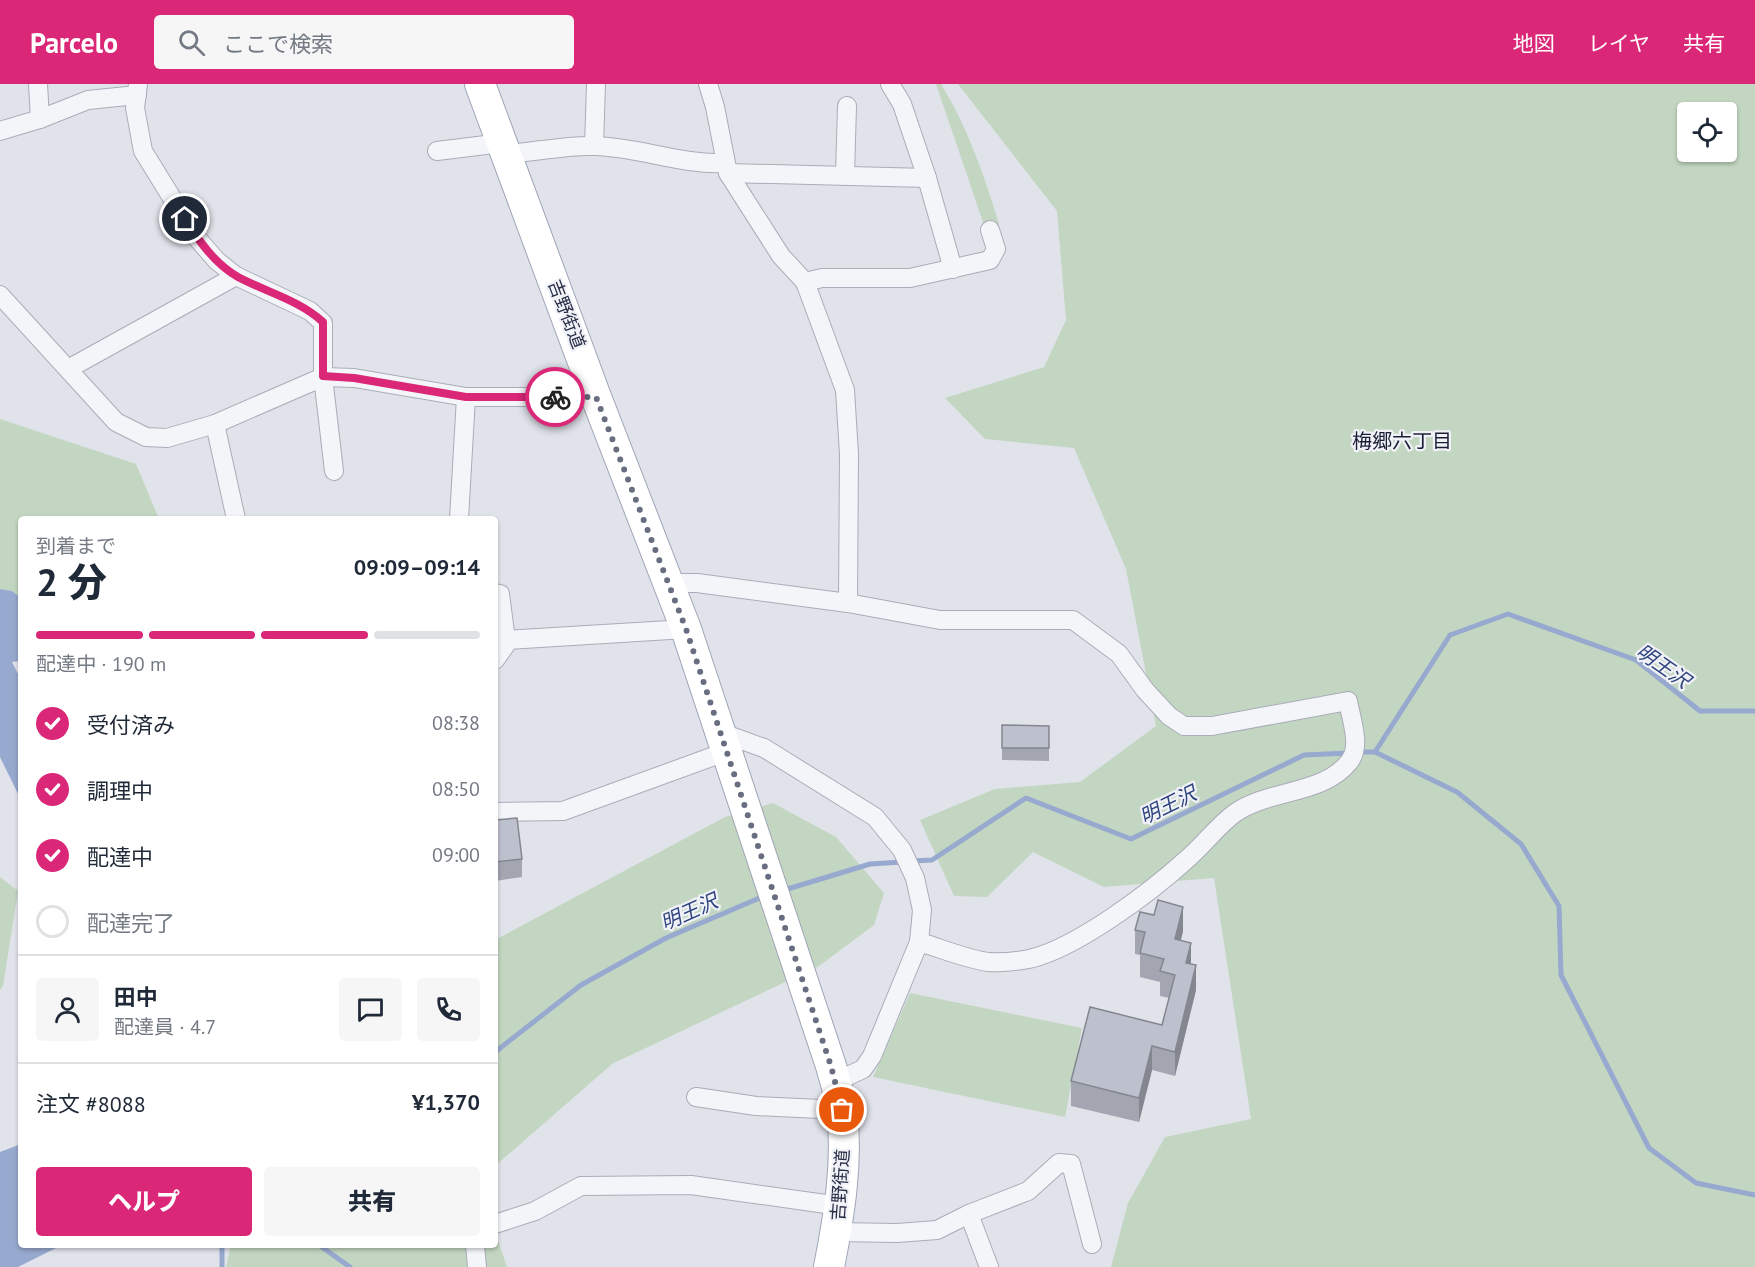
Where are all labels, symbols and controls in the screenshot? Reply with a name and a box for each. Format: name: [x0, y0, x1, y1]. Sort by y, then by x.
search box: [154, 15, 574, 69]
text: Parcelo: [30, 24, 118, 61]
icon: search: [175, 26, 208, 59]
text: ここで検索: [223, 30, 333, 58]
text: 地図: [1513, 30, 1555, 57]
text: レイヤ: [1588, 30, 1650, 57]
text: 共有: [1683, 30, 1725, 57]
map controls: [1677, 102, 1737, 162]
button: locate: [1677, 102, 1737, 162]
pin: [159, 193, 210, 244]
icon: home: [168, 202, 201, 235]
street label: 吉野街道: [543, 276, 591, 352]
courier: [525, 367, 585, 427]
icon: bike: [539, 381, 572, 414]
district label: 梅郷六丁目: [1352, 428, 1452, 454]
text: 到着まで: [36, 533, 116, 559]
text: 09:09–09:14: [354, 553, 480, 581]
text: 2 分: [36, 556, 107, 607]
water label: 明王沢: [1631, 638, 1697, 696]
text: 配達中 · 190 m: [36, 651, 166, 677]
icon: check: [36, 707, 69, 740]
text: 08:38: [432, 710, 480, 736]
text: 受付済み: [87, 711, 175, 739]
icon: check: [36, 773, 69, 806]
text: 08:50: [432, 776, 480, 802]
text: 調理中: [87, 777, 153, 805]
water label: 明王沢: [1135, 779, 1203, 830]
icon: check: [36, 839, 69, 872]
text: 09:00: [432, 842, 480, 868]
text: 配達中: [87, 843, 153, 871]
water label: 明王沢: [656, 887, 724, 936]
text: 配達完了: [87, 909, 175, 937]
button: person: [36, 978, 99, 1041]
button: chat: [339, 978, 402, 1041]
button: phone: [417, 978, 480, 1041]
text: 田中: [114, 983, 158, 1011]
text: 配達員 · 4.7: [114, 1014, 216, 1040]
pin: [816, 1084, 867, 1135]
text: ¥1,370: [412, 1088, 480, 1116]
text: 注文 #8088: [36, 1090, 146, 1118]
icon: bag: [825, 1093, 858, 1126]
street label: 吉野街道: [826, 1148, 854, 1222]
button: ヘルプ: [36, 1167, 252, 1236]
button: 共有: [264, 1167, 480, 1236]

